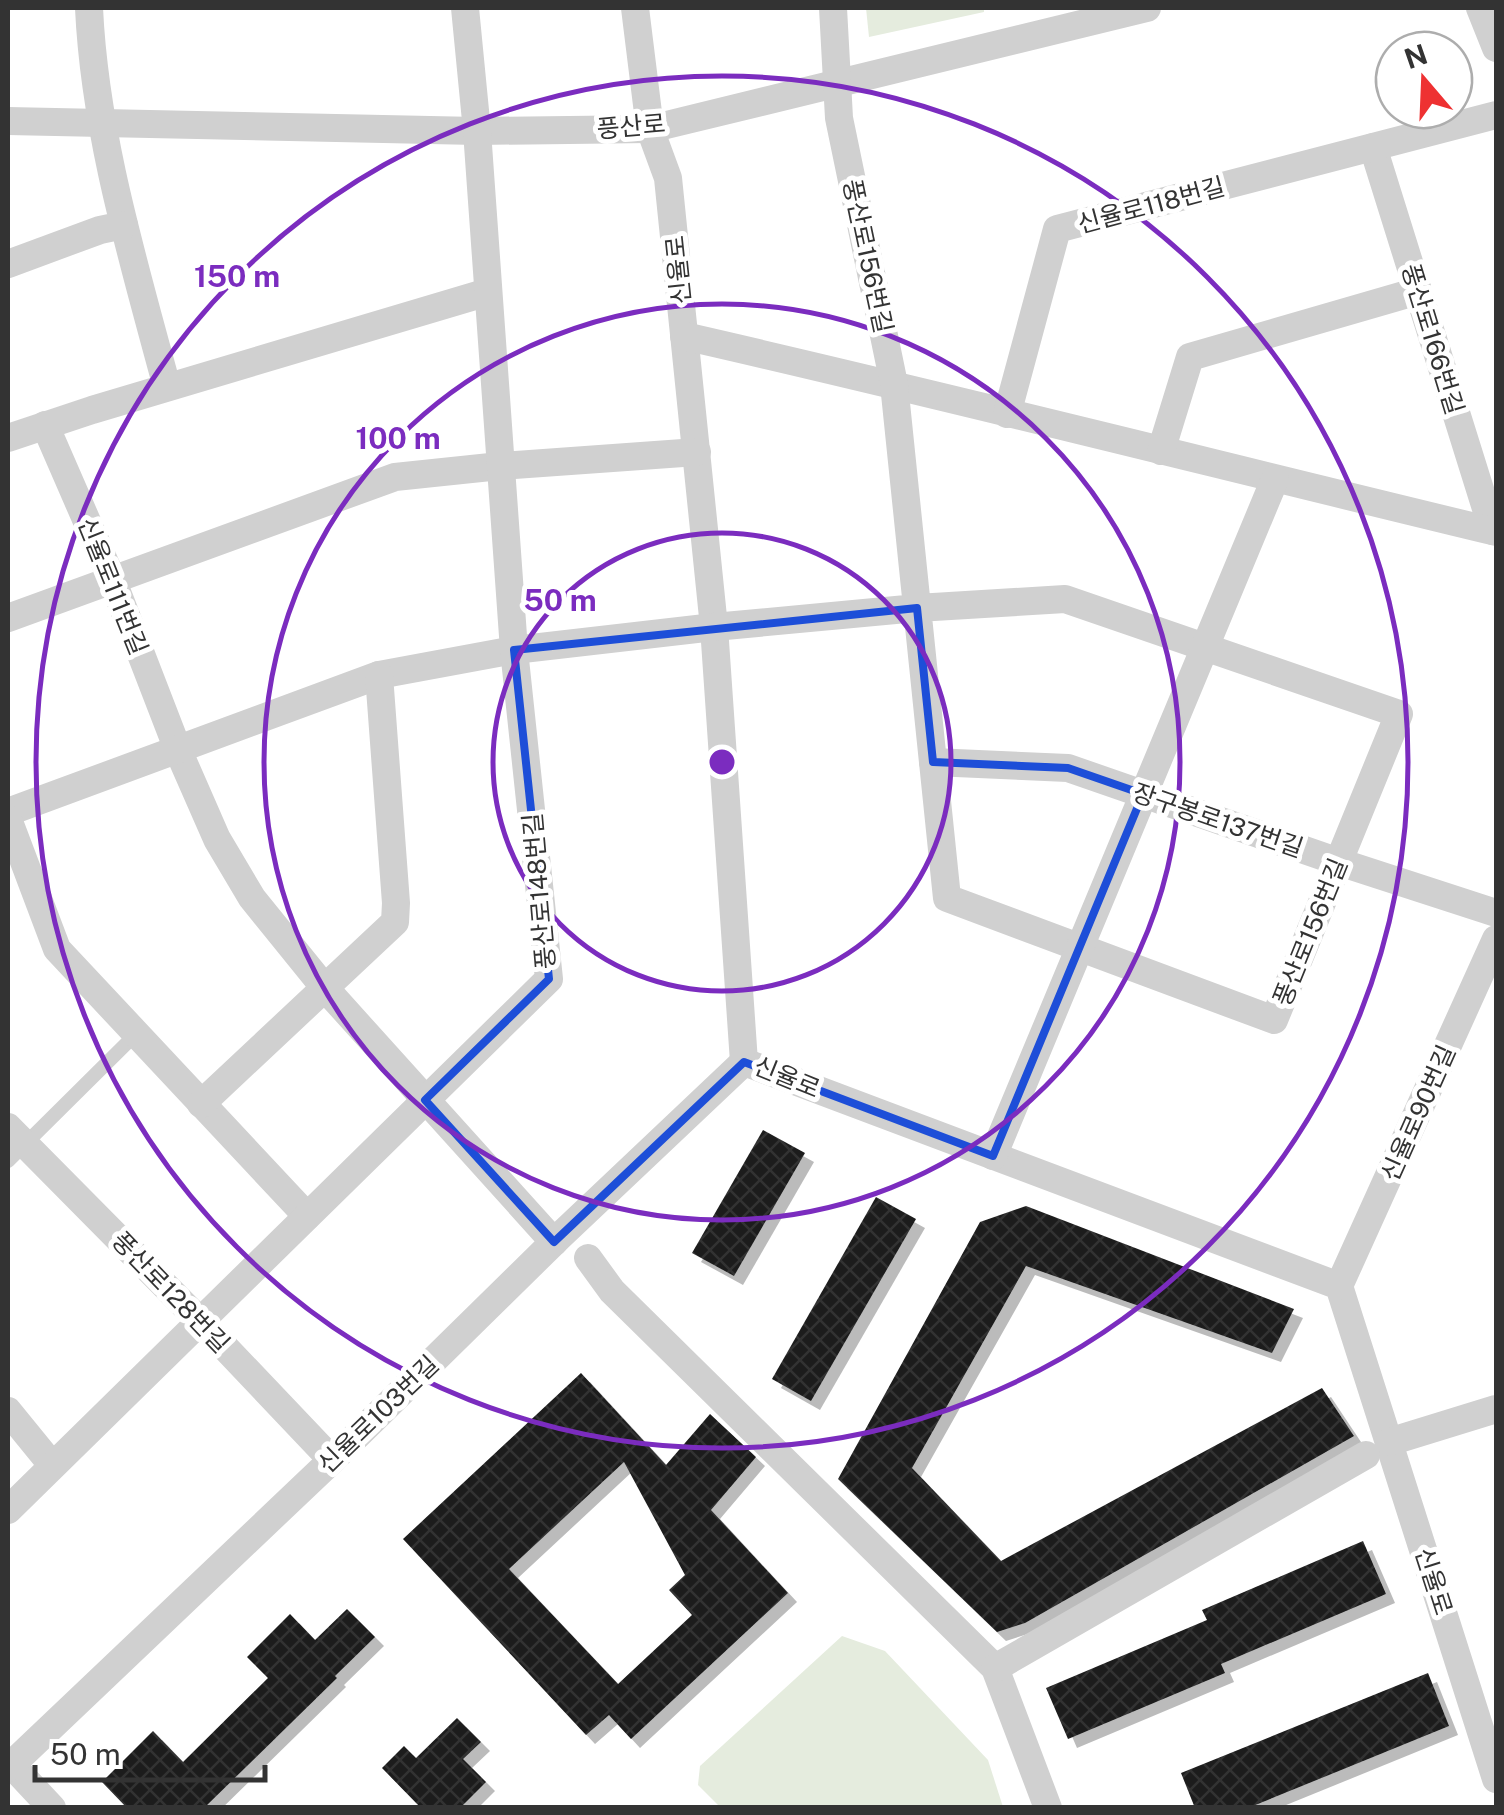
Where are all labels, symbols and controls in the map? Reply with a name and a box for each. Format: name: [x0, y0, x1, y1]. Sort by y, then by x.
north arrow: [1374, 30, 1474, 130]
text: N: [1400, 37, 1431, 75]
street label: 풍산로: [595, 108, 667, 144]
street label: 신율로118번길: [1074, 171, 1228, 239]
street label: 풍산로156번길: [837, 176, 899, 336]
street label: 신율로: [659, 234, 697, 306]
text: 150 m: [194, 258, 280, 294]
street label: 풍산로166번길: [1396, 260, 1470, 418]
text: 100 m: [355, 420, 441, 456]
street label: 신율로111번길: [72, 513, 154, 659]
text: 50 m: [523, 582, 597, 618]
centre of rings: [704, 744, 740, 780]
street label: 장구봉로137번길: [1129, 777, 1307, 863]
street label: 풍산로148번길: [517, 811, 561, 971]
street label: 풍산로156번길: [1267, 854, 1353, 1010]
street label: 신율로90번길: [1375, 1040, 1461, 1186]
street label: 신율로: [749, 1050, 825, 1104]
street label: 풍산로128번길: [106, 1225, 236, 1359]
street label: 신율로103번길: [311, 1349, 445, 1479]
street label: 신율로: [1409, 1544, 1459, 1618]
scale bar: [35, 1720, 265, 1782]
text: 50 m: [50, 1736, 121, 1772]

